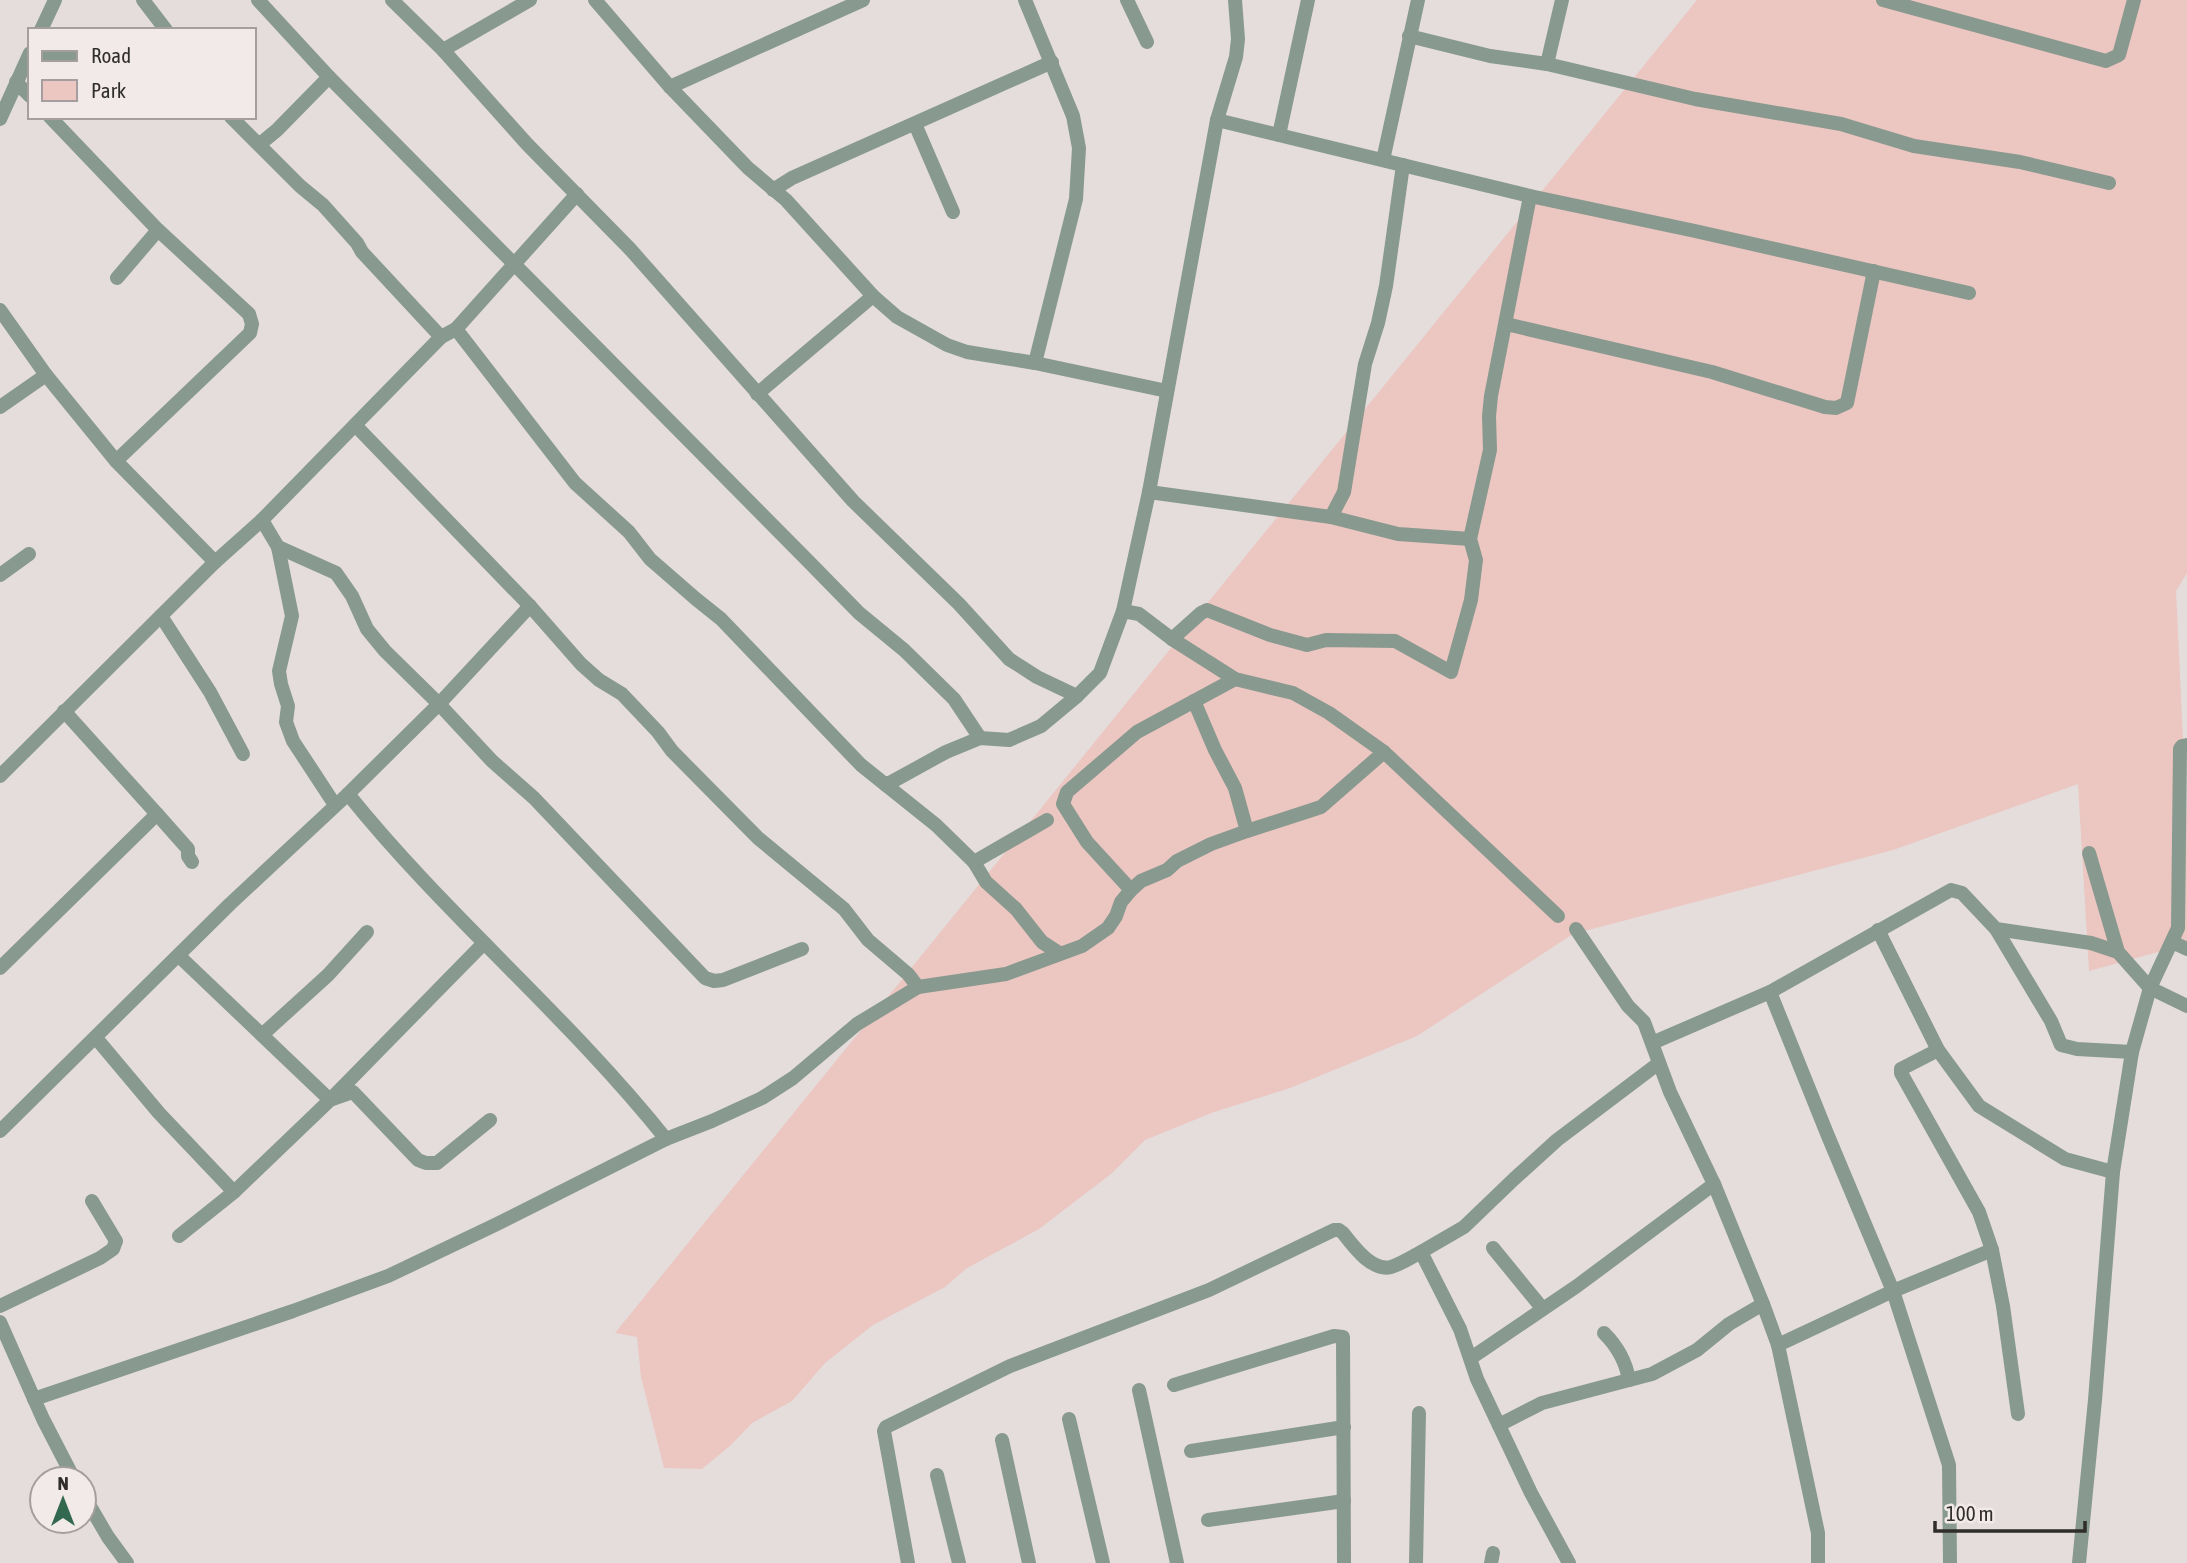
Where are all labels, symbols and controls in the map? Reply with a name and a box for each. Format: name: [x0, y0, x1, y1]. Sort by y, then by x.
legend: [28, 28, 256, 119]
text: Road: [91, 43, 131, 67]
text: Park: [91, 78, 126, 102]
north arrow: [28, 1465, 98, 1535]
text: N: [57, 1472, 69, 1494]
scale bar: [1935, 1490, 2086, 1534]
text: 100 m: [1946, 1501, 1994, 1525]

